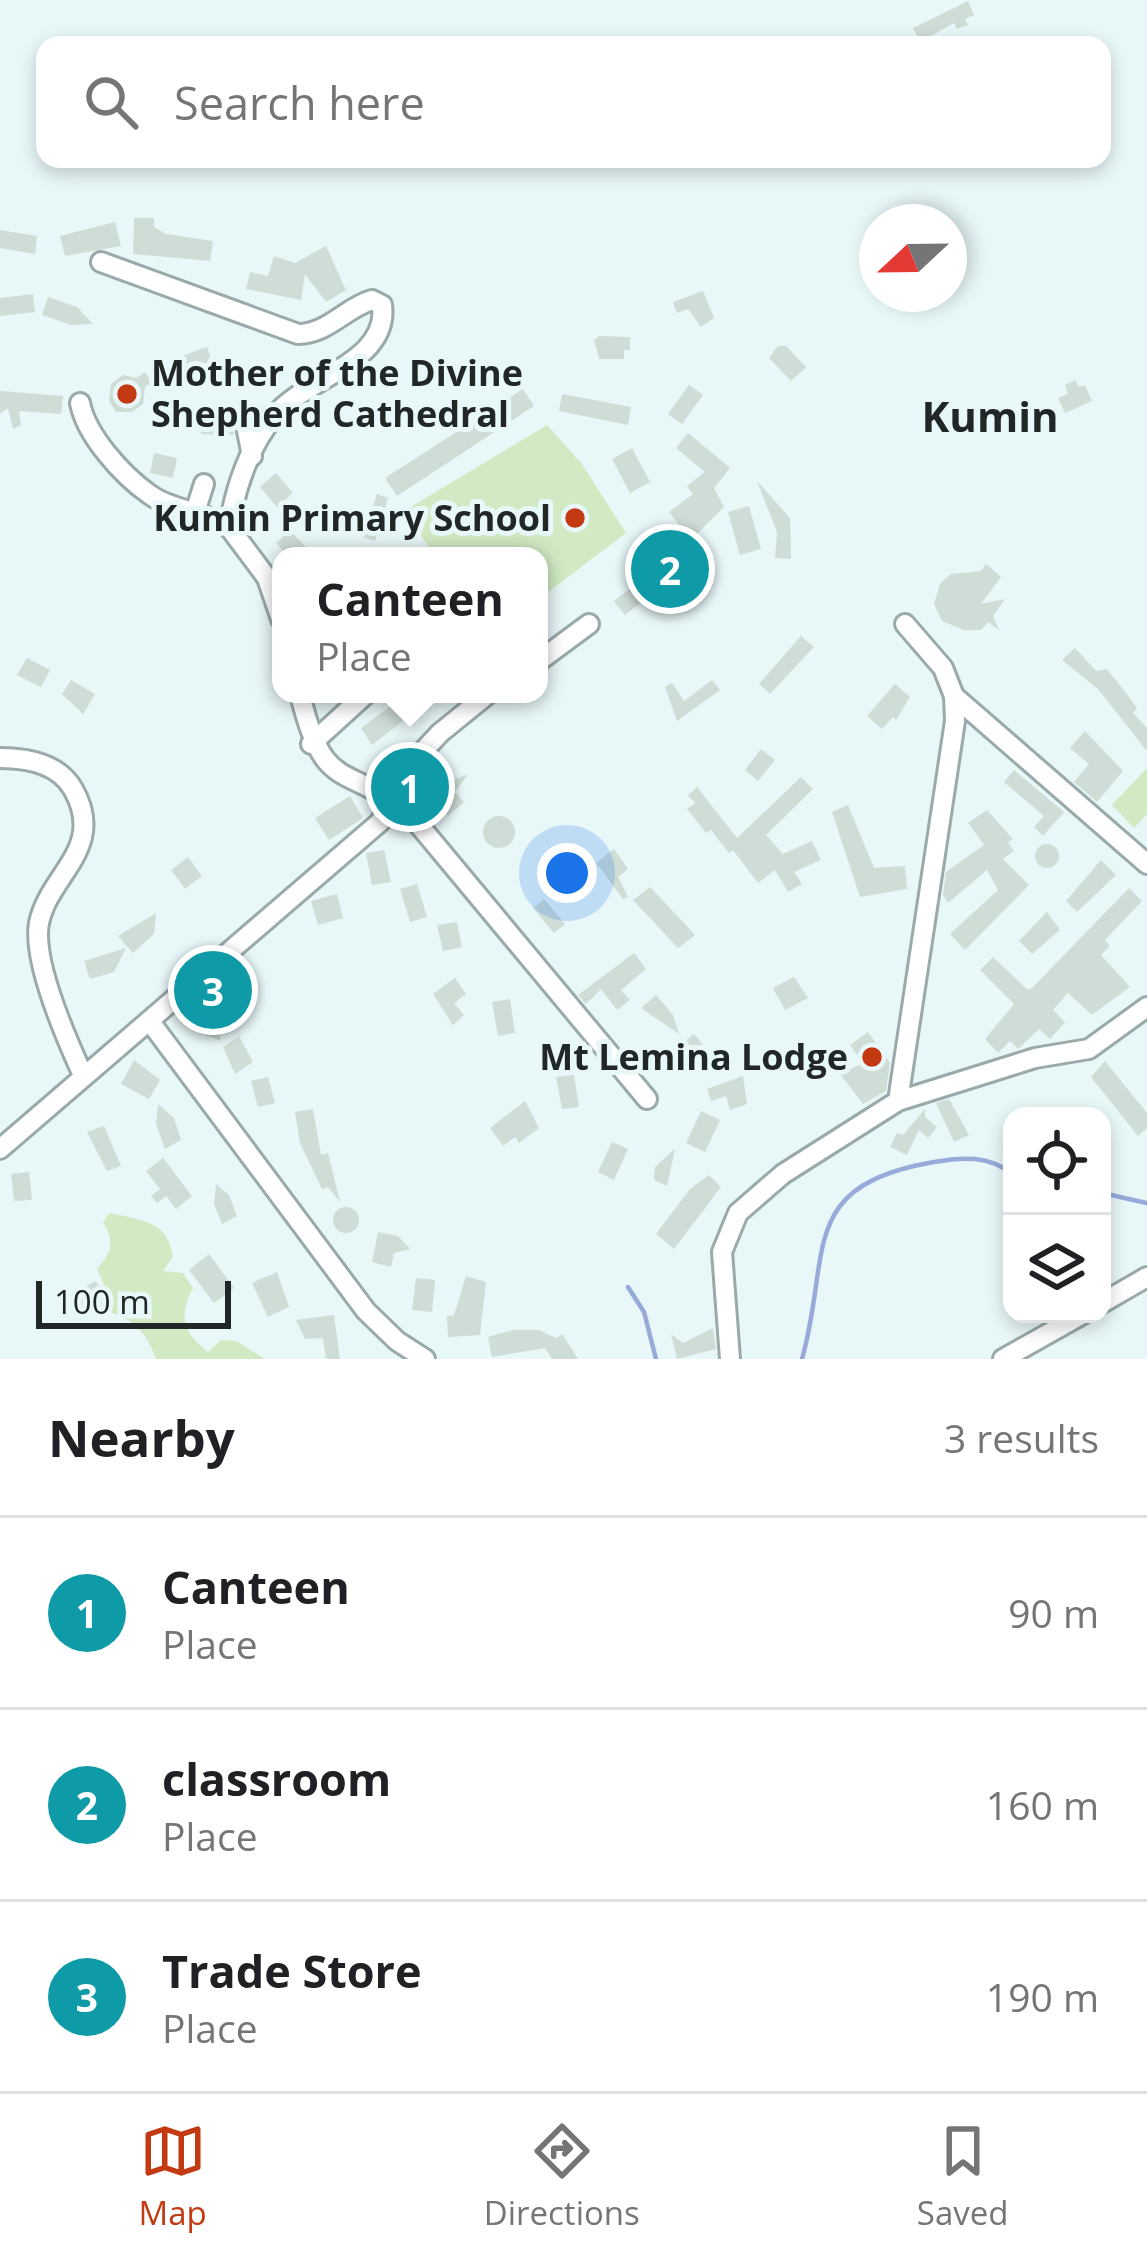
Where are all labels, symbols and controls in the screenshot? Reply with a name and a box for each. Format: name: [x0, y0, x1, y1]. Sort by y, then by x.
search box: [36, 36, 1111, 168]
icon: search: [78, 69, 144, 135]
text: Search here: [174, 72, 425, 133]
north arrow: [859, 204, 967, 312]
place label: Mother of the Divine Shepherd Cathedral: [151, 348, 523, 438]
marker: Mother of the Divine Shepherd Cathedral: [114, 381, 140, 407]
district label: Kumin: [921, 387, 1059, 444]
place label: Kumin Primary School: [153, 493, 551, 542]
marker: Kumin Primary School: [562, 505, 588, 531]
pin: 2: [631, 524, 709, 614]
popup: [272, 547, 548, 703]
text: Canteen: [316, 568, 504, 629]
text: Place: [316, 629, 412, 682]
pin: 1: [371, 742, 449, 832]
your location: [537, 843, 597, 903]
pin: 3: [174, 945, 252, 1035]
place label: Mt Lemina Lodge: [539, 1032, 848, 1081]
marker: Mt Lemina Lodge: [859, 1044, 885, 1070]
map controls: [1003, 1107, 1111, 1323]
button: locate: [1003, 1107, 1111, 1215]
button: layers: [1003, 1215, 1111, 1323]
scale bar: [36, 1275, 231, 1328]
text: 100 m: [54, 1279, 150, 1324]
text: Nearby: [48, 1402, 235, 1472]
text: 3 results: [944, 1411, 1099, 1464]
text: Canteen: [162, 1556, 350, 1617]
text: 1: [76, 1586, 98, 1639]
text: 90 m: [1008, 1586, 1099, 1639]
text: Place: [162, 1617, 258, 1670]
text: classroom: [162, 1748, 391, 1809]
text: 2: [76, 1778, 98, 1831]
text: 160 m: [986, 1778, 1099, 1831]
text: Place: [162, 1809, 258, 1862]
text: Trade Store: [162, 1940, 422, 2001]
text: 3: [76, 1970, 98, 2023]
text: 190 m: [986, 1970, 1099, 2023]
text: Place: [162, 2001, 258, 2054]
tab: Map: [139, 2118, 207, 2235]
tab: Directions: [484, 2118, 640, 2235]
tab: Saved: [917, 2118, 1008, 2235]

